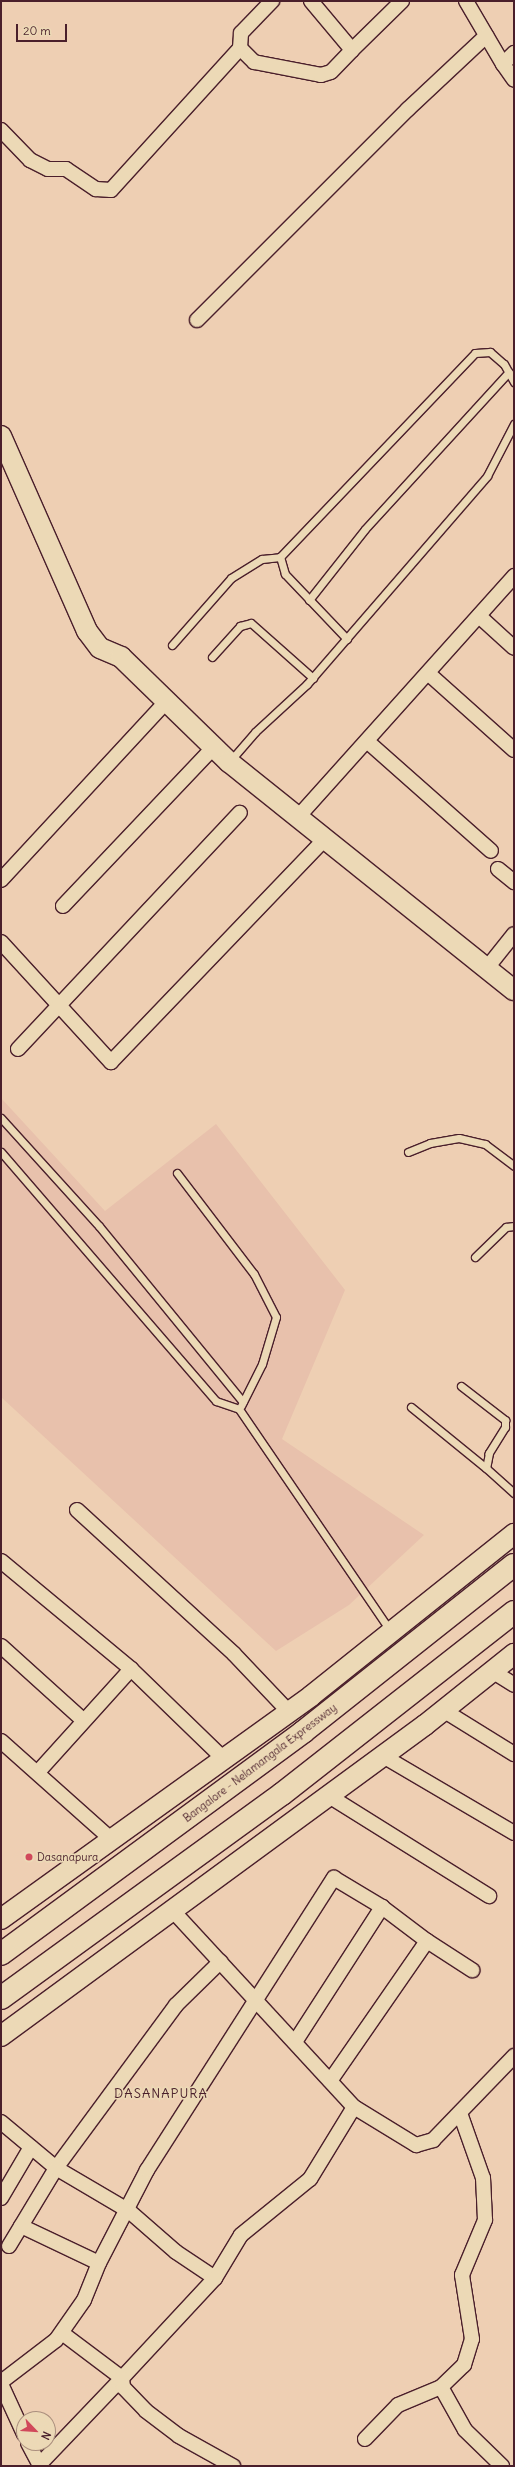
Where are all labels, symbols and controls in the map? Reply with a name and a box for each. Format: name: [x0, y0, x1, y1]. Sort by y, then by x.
scale bar: [18, 16, 69, 42]
text: 20 m: [23, 23, 51, 38]
street label: Bangalore - Nelamangala Expressway: [181, 1701, 339, 1825]
place label: Dasanapura: [37, 1850, 98, 1864]
marker: Dasanapura: [24, 1852, 34, 1862]
district label: DASANAPURA: [114, 2086, 208, 2102]
north arrow: [16, 2411, 56, 2451]
text: N: [38, 2429, 54, 2442]

